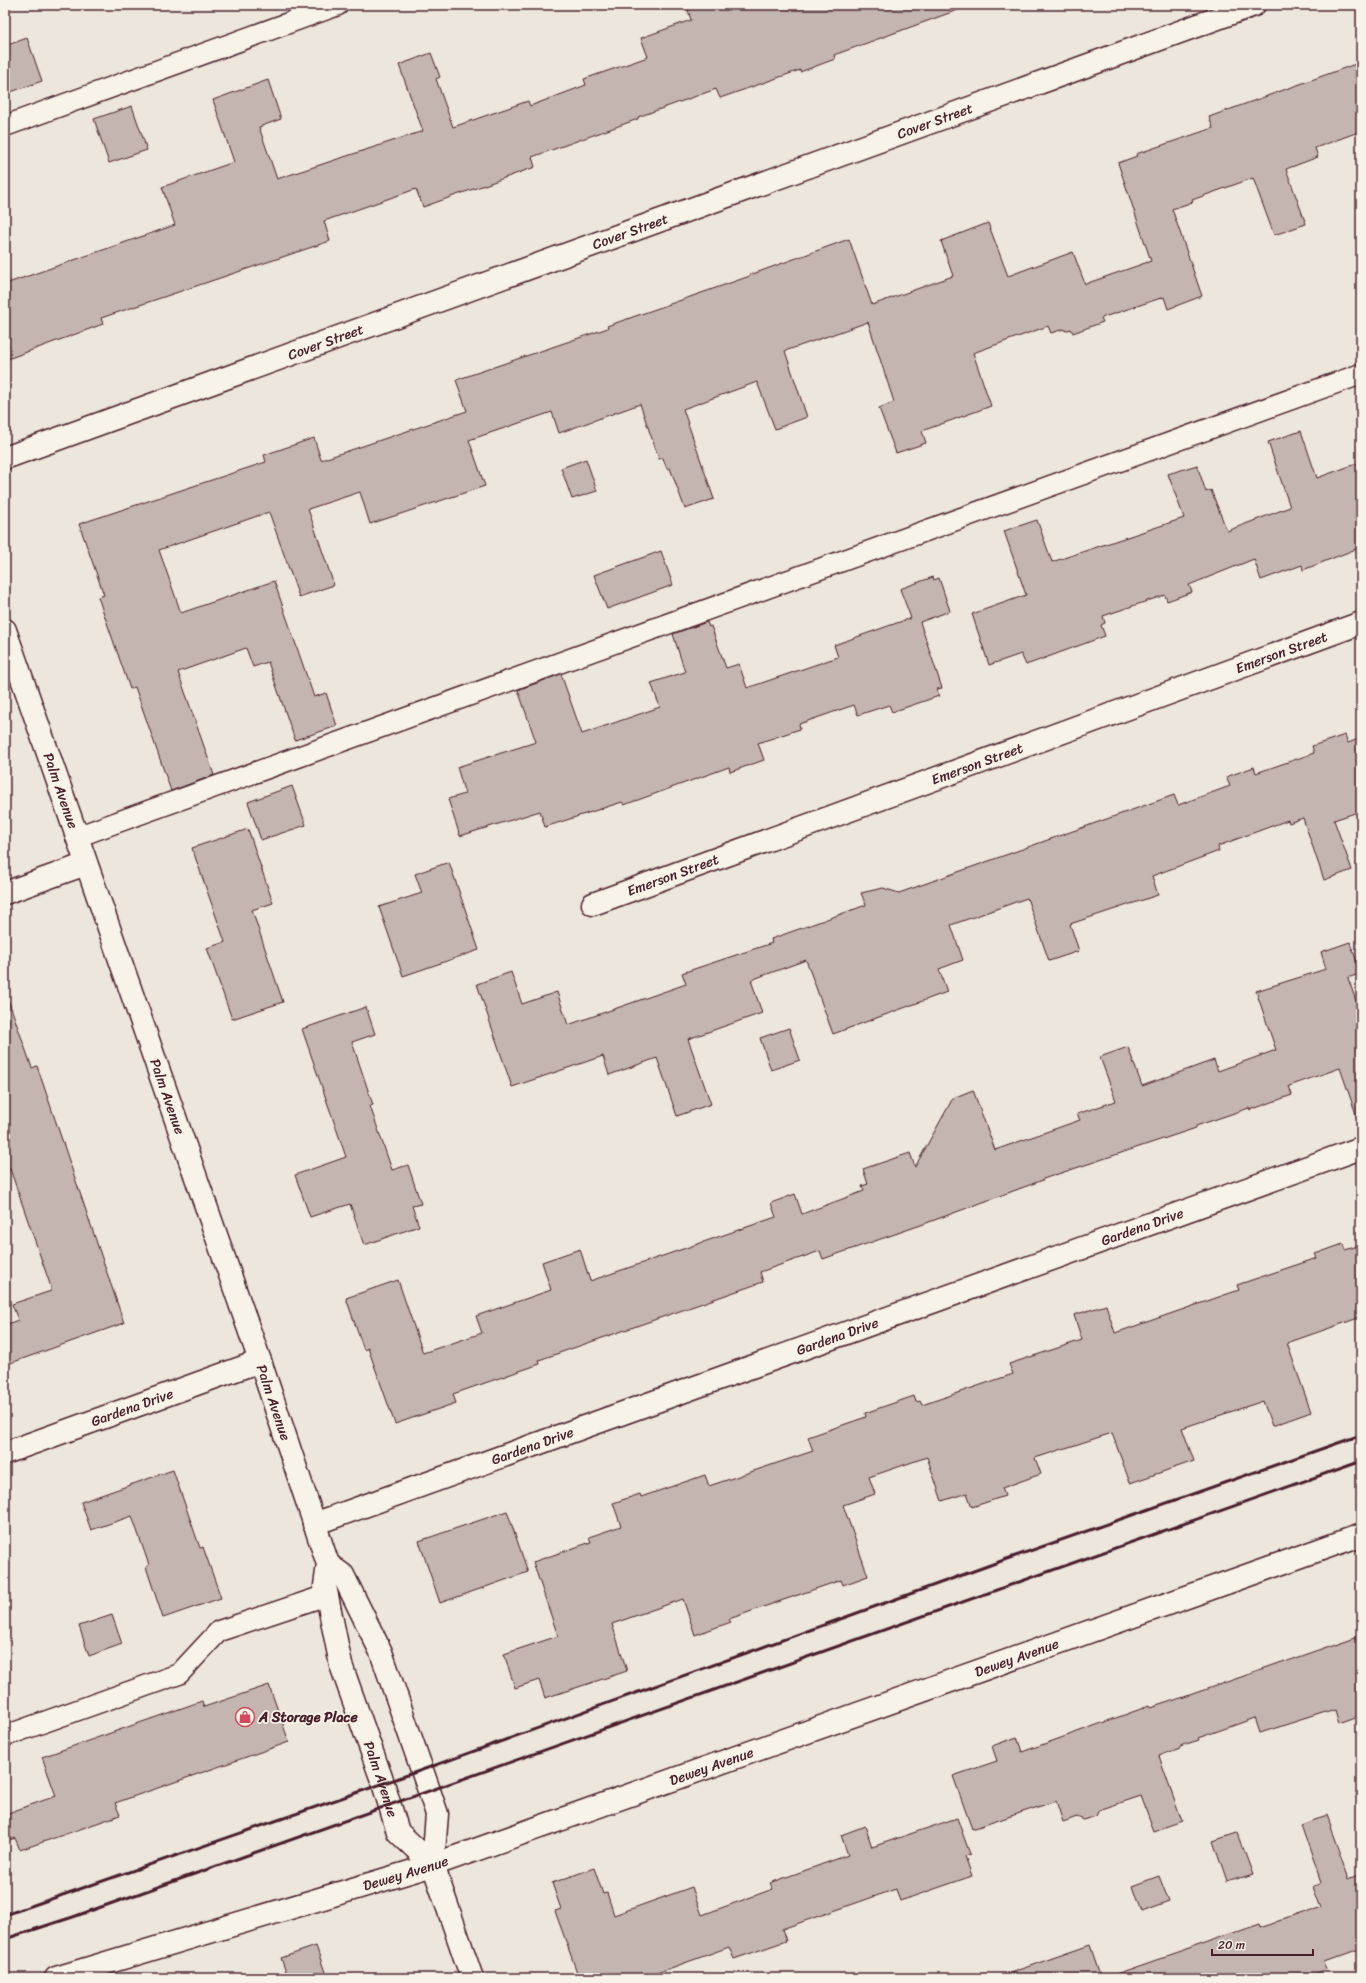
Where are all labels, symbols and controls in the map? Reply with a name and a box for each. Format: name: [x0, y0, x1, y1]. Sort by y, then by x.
street label: Cover Street: [893, 96, 976, 147]
street label: Cover Street: [589, 206, 672, 257]
street label: Cover Street: [284, 317, 367, 367]
street label: Emerson Street: [1232, 624, 1331, 681]
street label: Emerson Street: [928, 736, 1027, 792]
street label: Palm Avenue: [36, 749, 85, 832]
street label: Emerson Street: [623, 847, 723, 904]
street label: Palm Avenue: [142, 1055, 192, 1138]
street label: Gardena Drive: [1098, 1201, 1187, 1253]
street label: Gardena Drive: [793, 1310, 882, 1363]
street label: Palm Avenue: [249, 1361, 298, 1444]
street label: Gardena Drive: [87, 1381, 177, 1434]
street label: Gardena Drive: [488, 1420, 577, 1472]
street label: Dewey Avenue: [971, 1631, 1062, 1684]
place label: A Storage Place: [258, 1705, 359, 1730]
shop icon: A Storage Place: [234, 1706, 256, 1728]
street label: Palm Avenue: [356, 1738, 405, 1820]
street label: Dewey Avenue: [666, 1740, 757, 1793]
street label: Dewey Avenue: [360, 1849, 452, 1898]
scale bar: [1212, 1931, 1313, 1957]
text: 20 m: [1218, 1934, 1245, 1956]

